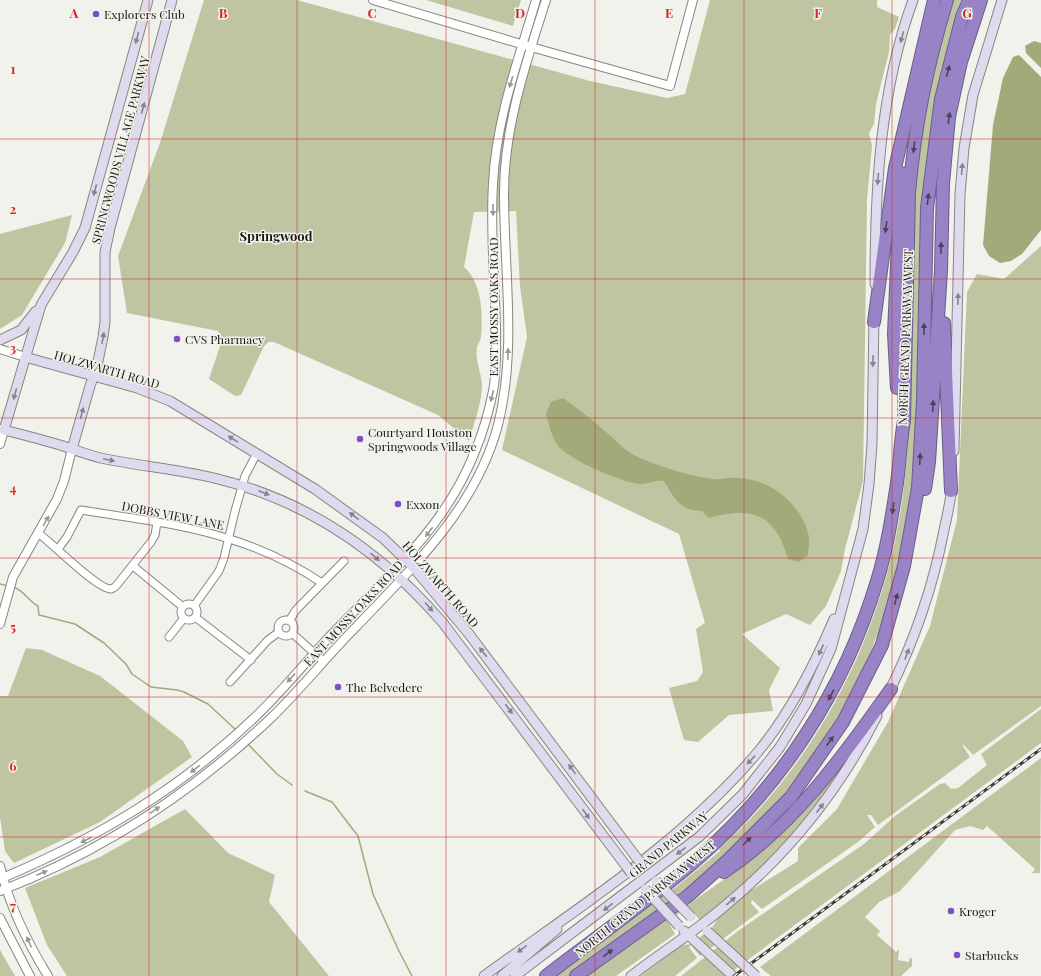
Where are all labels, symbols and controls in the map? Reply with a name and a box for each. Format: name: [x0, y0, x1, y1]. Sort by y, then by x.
text: A: [69, 4, 79, 21]
text: B: [219, 4, 228, 21]
text: C: [367, 4, 377, 21]
text: D: [515, 4, 525, 21]
text: E: [665, 4, 673, 21]
text: F: [814, 4, 822, 21]
text: G: [962, 4, 972, 21]
place label: Explorers Club: [104, 6, 185, 22]
marker: Explorers Club: [91, 9, 101, 19]
one-way arrow: [134, 32, 140, 44]
one-way arrow: [899, 32, 905, 44]
street label: SPRINGWOODS VILLAGE PARKWAY: [87, 53, 153, 246]
text: 1: [11, 60, 16, 77]
one-way arrow: [945, 64, 951, 76]
one-way arrow: [508, 76, 514, 88]
one-way arrow: [140, 102, 146, 114]
one-way arrow: [946, 112, 952, 124]
one-way arrow: [911, 141, 917, 153]
one-way arrow: [959, 163, 966, 175]
one-way arrow: [874, 173, 881, 185]
one-way arrow: [92, 185, 98, 197]
one-way arrow: [925, 193, 931, 205]
text: 2: [10, 200, 17, 217]
one-way arrow: [490, 204, 496, 217]
one-way arrow: [883, 221, 889, 233]
district label: Springwood: [240, 227, 313, 244]
street label: EAST MOSSY OAKS ROAD: [485, 237, 501, 377]
one-way arrow: [938, 241, 944, 254]
street label: NORTH GRAND PARKWAY WEST: [894, 248, 916, 425]
one-way arrow: [955, 292, 961, 305]
one-way arrow: [921, 323, 928, 335]
place label: CVS Pharmacy: [185, 331, 264, 347]
one-way arrow: [100, 332, 106, 344]
marker: CVS Pharmacy: [172, 334, 182, 344]
text: 3: [10, 339, 16, 356]
street label: HOLZWARTH ROAD: [52, 346, 162, 392]
one-way arrow: [504, 348, 511, 360]
one-way arrow: [870, 355, 877, 367]
one-way arrow: [12, 388, 18, 400]
one-way arrow: [488, 389, 494, 402]
one-way arrow: [929, 400, 936, 412]
one-way arrow: [79, 406, 85, 418]
place label: Courtyard Houston Springwoods Village: [368, 424, 477, 454]
marker: Courtyard Houston Springwoods Village: [355, 434, 365, 444]
one-way arrow: [227, 435, 239, 442]
one-way arrow: [916, 453, 923, 465]
one-way arrow: [103, 457, 116, 463]
text: 4: [10, 479, 17, 496]
one-way arrow: [258, 490, 270, 496]
place label: Exxon: [406, 496, 439, 512]
street label: DOBBS VIEW LANE: [120, 497, 226, 533]
marker: Exxon: [393, 499, 403, 509]
one-way arrow: [890, 502, 896, 514]
one-way arrow: [349, 513, 359, 521]
one-way arrow: [42, 515, 49, 527]
one-way arrow: [424, 527, 433, 538]
street label: HOLZWARTH ROAD: [399, 538, 483, 631]
one-way arrow: [370, 553, 381, 562]
street label: EAST MOSSY OAKS ROAD: [300, 556, 407, 669]
one-way arrow: [893, 593, 899, 605]
one-way arrow: [425, 602, 434, 612]
text: 5: [10, 618, 16, 635]
one-way arrow: [817, 645, 823, 657]
one-way arrow: [480, 647, 488, 657]
one-way arrow: [905, 647, 911, 659]
one-way arrow: [287, 673, 296, 684]
place label: The Belvedere: [346, 679, 423, 695]
marker: The Belvedere: [333, 682, 343, 692]
one-way arrow: [827, 689, 834, 700]
one-way arrow: [505, 704, 514, 715]
one-way arrow: [826, 736, 834, 747]
one-way arrow: [747, 755, 756, 764]
text: 6: [9, 757, 17, 774]
one-way arrow: [568, 764, 576, 774]
one-way arrow: [189, 765, 200, 774]
one-way arrow: [816, 802, 825, 813]
one-way arrow: [150, 807, 161, 814]
street label: GRAND PARKWAY: [625, 807, 712, 881]
one-way arrow: [582, 809, 590, 819]
one-way arrow: [80, 836, 91, 843]
street label: NORTH GRAND PARKWAY WEST: [572, 836, 719, 960]
one-way arrow: [742, 836, 752, 846]
one-way arrow: [676, 846, 687, 855]
one-way arrow: [36, 870, 48, 877]
text: 7: [10, 897, 16, 914]
one-way arrow: [726, 897, 736, 906]
one-way arrow: [603, 902, 614, 911]
place label: Kroger: [959, 903, 997, 919]
marker: Kroger: [946, 906, 956, 916]
one-way arrow: [26, 936, 32, 948]
one-way arrow: [516, 944, 527, 953]
place label: Starbucks: [965, 947, 1018, 963]
one-way arrow: [603, 949, 613, 957]
marker: Starbucks: [952, 950, 962, 960]

